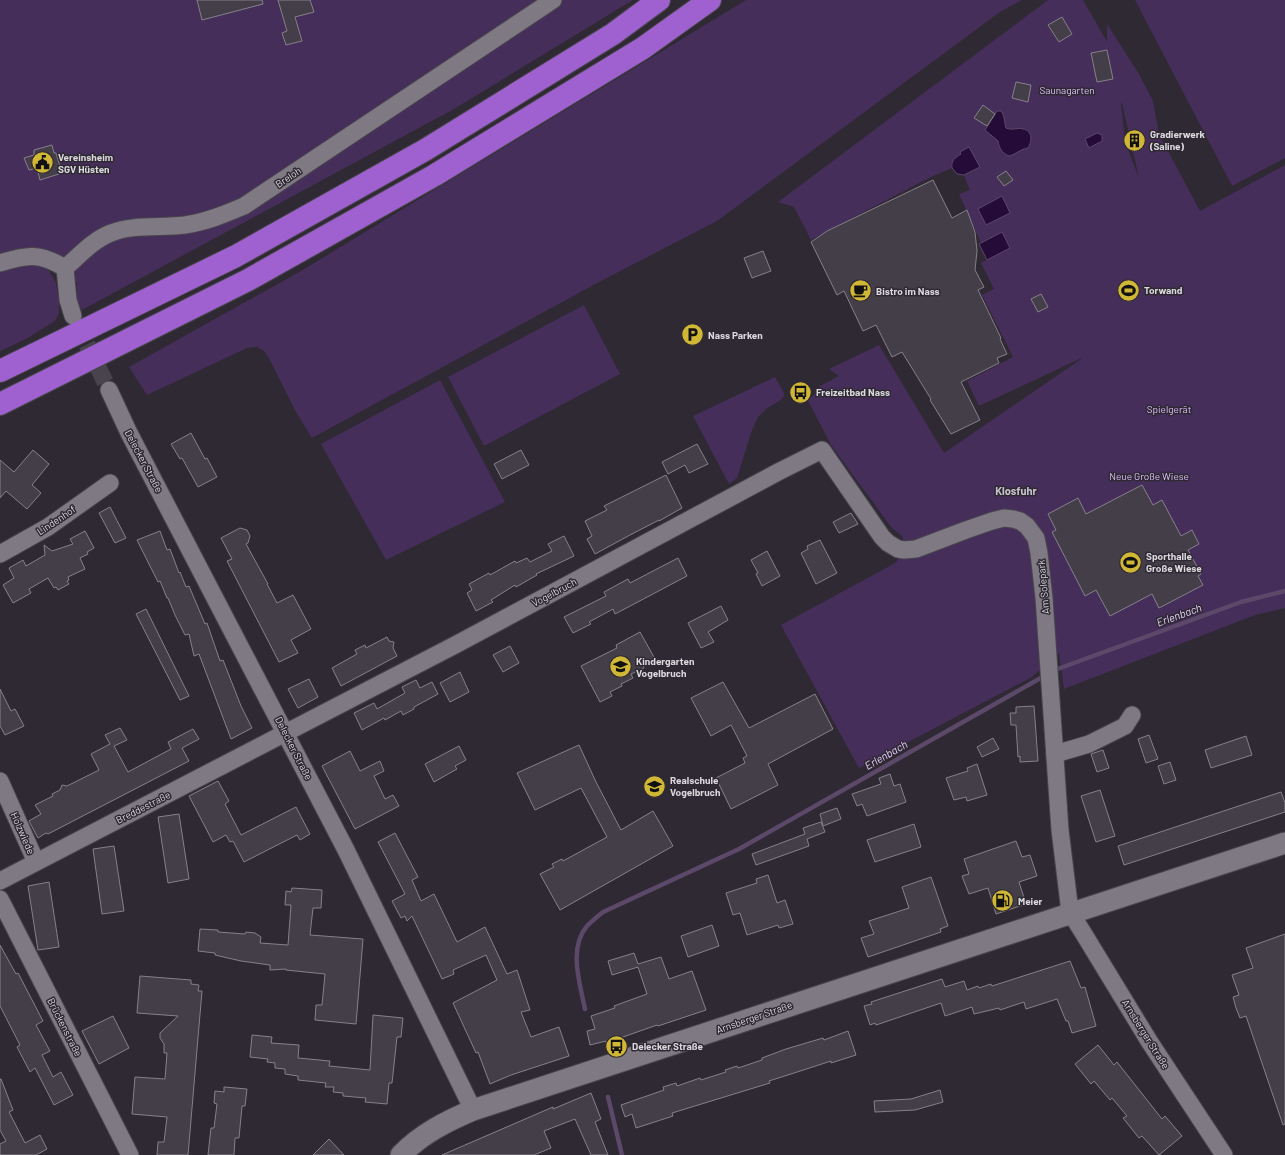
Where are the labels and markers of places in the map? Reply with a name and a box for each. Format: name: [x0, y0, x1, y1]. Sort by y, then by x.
building icon: Gradierwerk (Saline): [1121, 127, 1147, 153]
place label: Gradierwerk (Saline): [1149, 128, 1206, 152]
public building icon: Vereinsheim SGV Hüsten: [30, 150, 56, 176]
place label: Vereinsheim SGV Hüsten: [58, 151, 113, 175]
sports icon: Torwand: [1116, 277, 1142, 303]
cafe icon: Bistro im Nass: [847, 278, 873, 304]
place label: Torwand: [1144, 284, 1183, 296]
place label: Bistro im Nass: [876, 285, 940, 297]
parking icon: Nass Parken: [679, 322, 705, 348]
place label: Nass Parken: [708, 329, 763, 341]
bus stop icon: Freizeitbad Nass: [788, 379, 814, 405]
place label: Freizeitbad Nass: [816, 386, 890, 398]
sports icon: Sporthalle Große Wiese: [1118, 549, 1144, 575]
place label: Sporthalle Große Wiese: [1146, 550, 1202, 574]
school or university icon: Kindergarten Vogelbruch: [608, 654, 634, 680]
place label: Kindergarten Vogelbruch: [636, 655, 694, 679]
school or university icon: Realschule Vogelbruch: [641, 773, 667, 799]
place label: Realschule Vogelbruch: [670, 774, 720, 798]
fuel station icon: Meier: [989, 888, 1015, 914]
place label: Meier: [1018, 895, 1043, 907]
bus stop icon: Delecker Straße: [603, 1033, 629, 1059]
place label: Delecker Straße: [632, 1040, 704, 1052]

